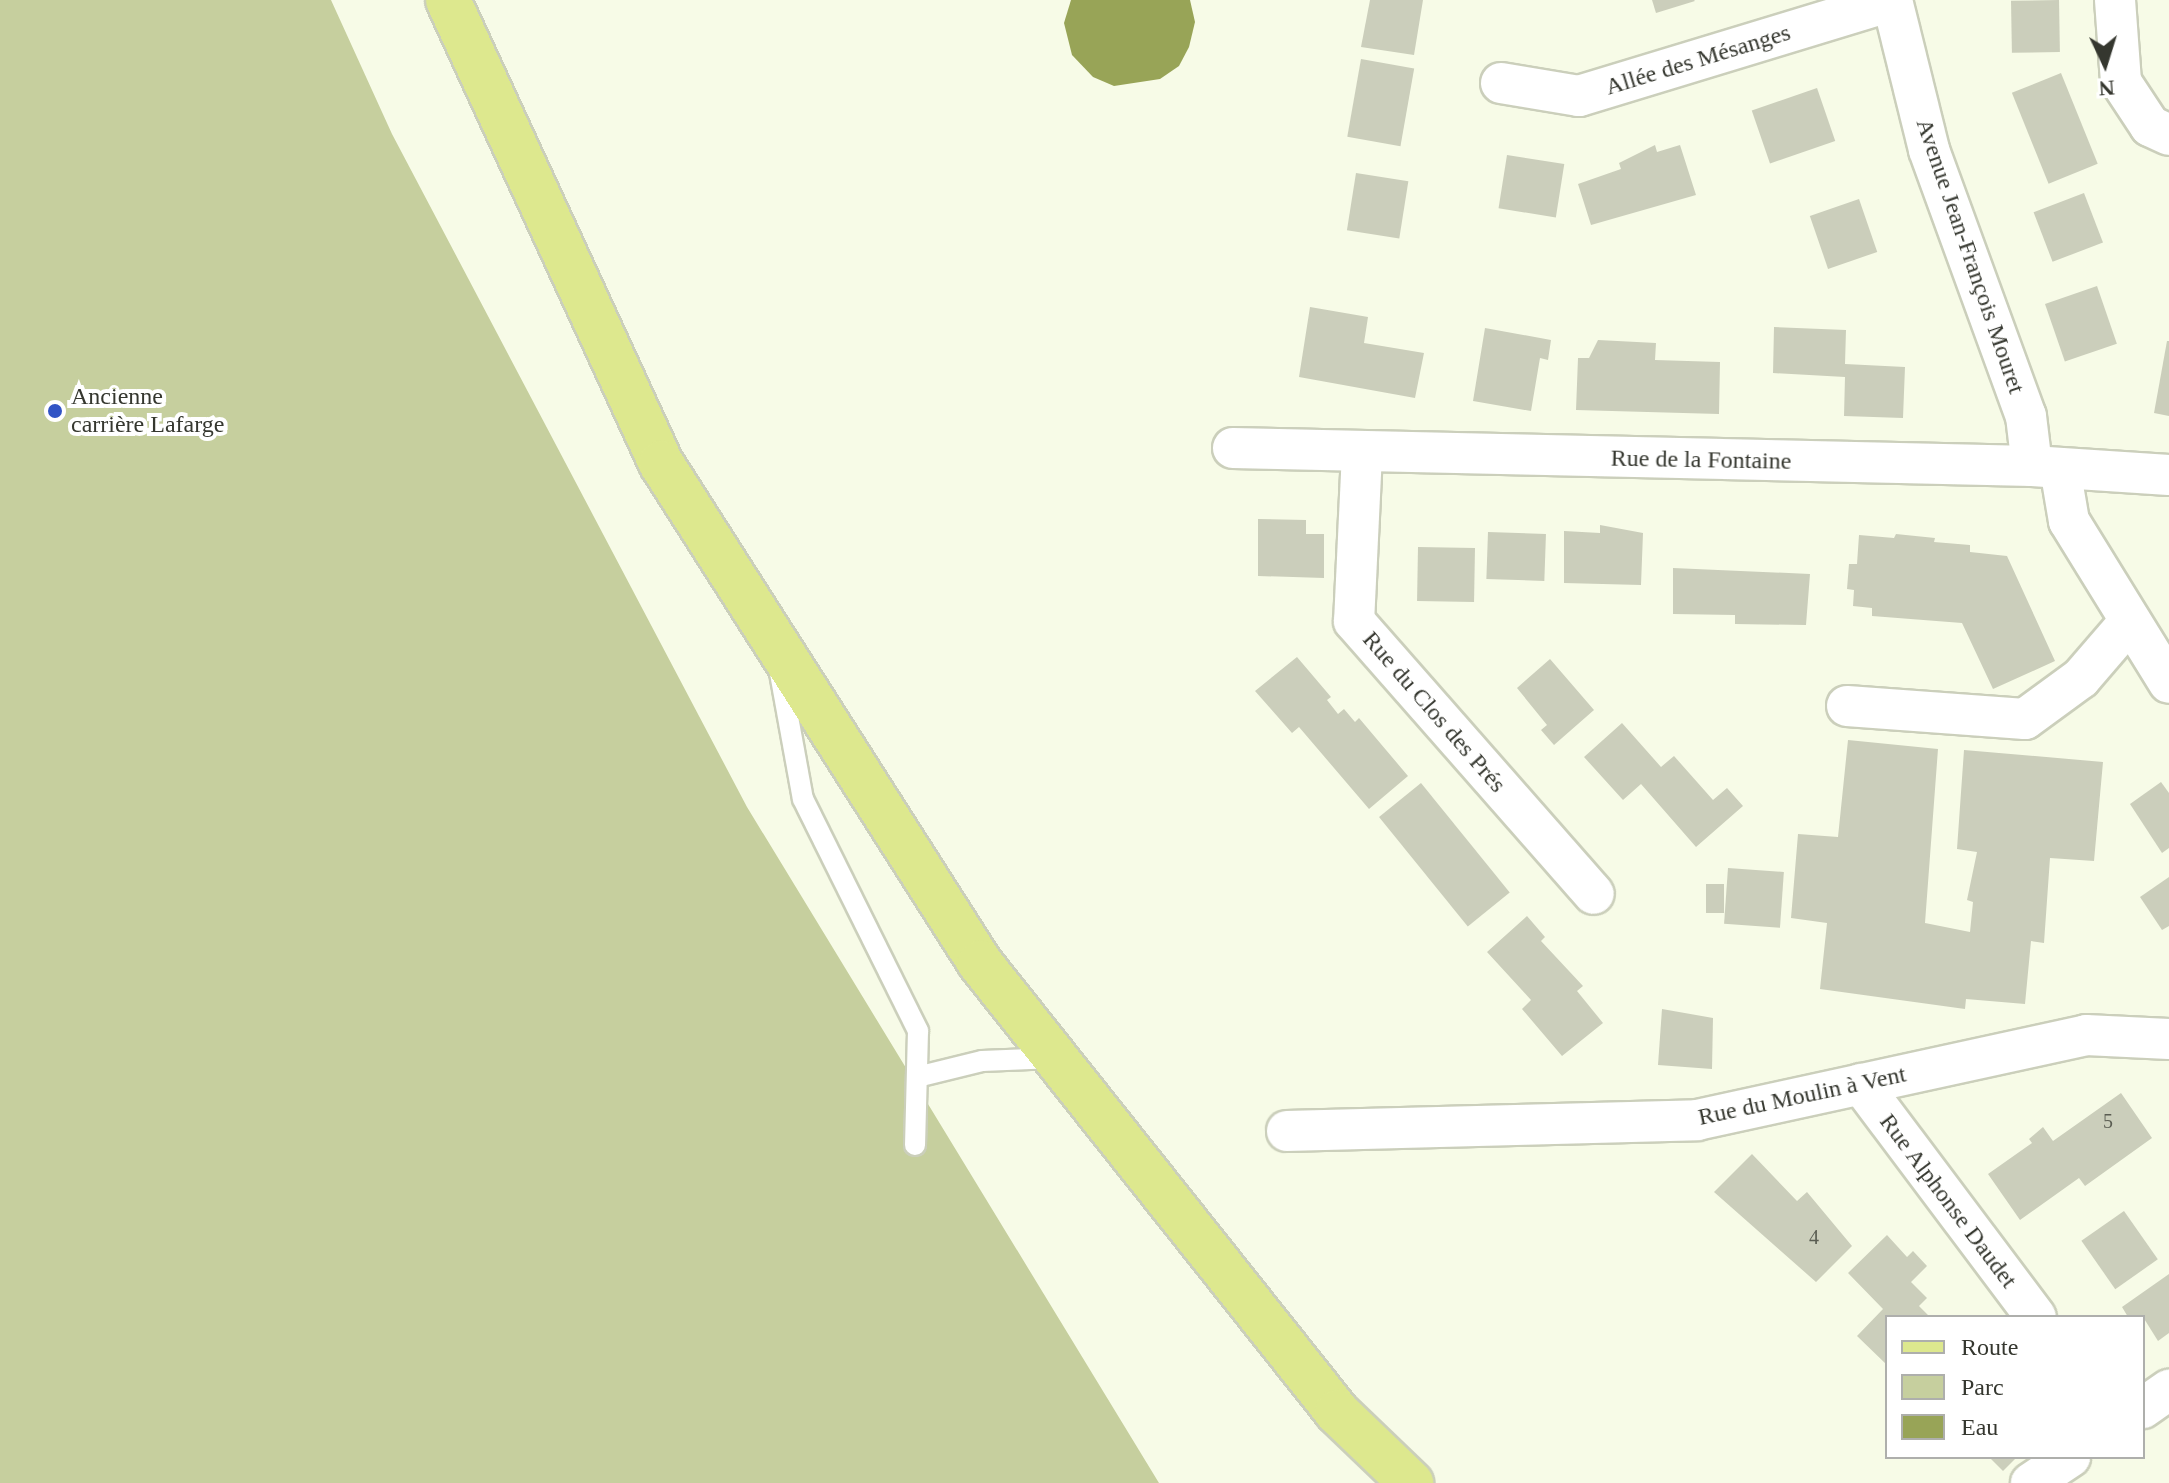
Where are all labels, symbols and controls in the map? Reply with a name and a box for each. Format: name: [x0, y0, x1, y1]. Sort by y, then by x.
street label: Allée des Mésanges: [1602, 18, 1794, 102]
north arrow: [2065, 24, 2145, 104]
text: N: [2098, 75, 2116, 101]
street label: Avenue Jean-François Mouret: [1909, 115, 2031, 397]
place label: Ancienne carrière Lafarge: [71, 383, 224, 439]
marker: Ancienne carrière Lafarge: [46, 402, 64, 420]
street label: Rue de la Fontaine: [1610, 444, 1792, 476]
street label: Rue du Clos des Prés: [1356, 626, 1512, 798]
street label: Rue du Moulin à Vent: [1695, 1060, 1909, 1132]
street label: Rue Alphonse Daudet: [1873, 1108, 2023, 1294]
house number: 5: [2103, 1109, 2113, 1133]
house number: 4: [1809, 1225, 1819, 1249]
legend: [1885, 1315, 2145, 1459]
text: Route: [1961, 1334, 2018, 1360]
text: Parc: [1961, 1374, 2004, 1400]
text: Eau: [1961, 1414, 1998, 1440]

